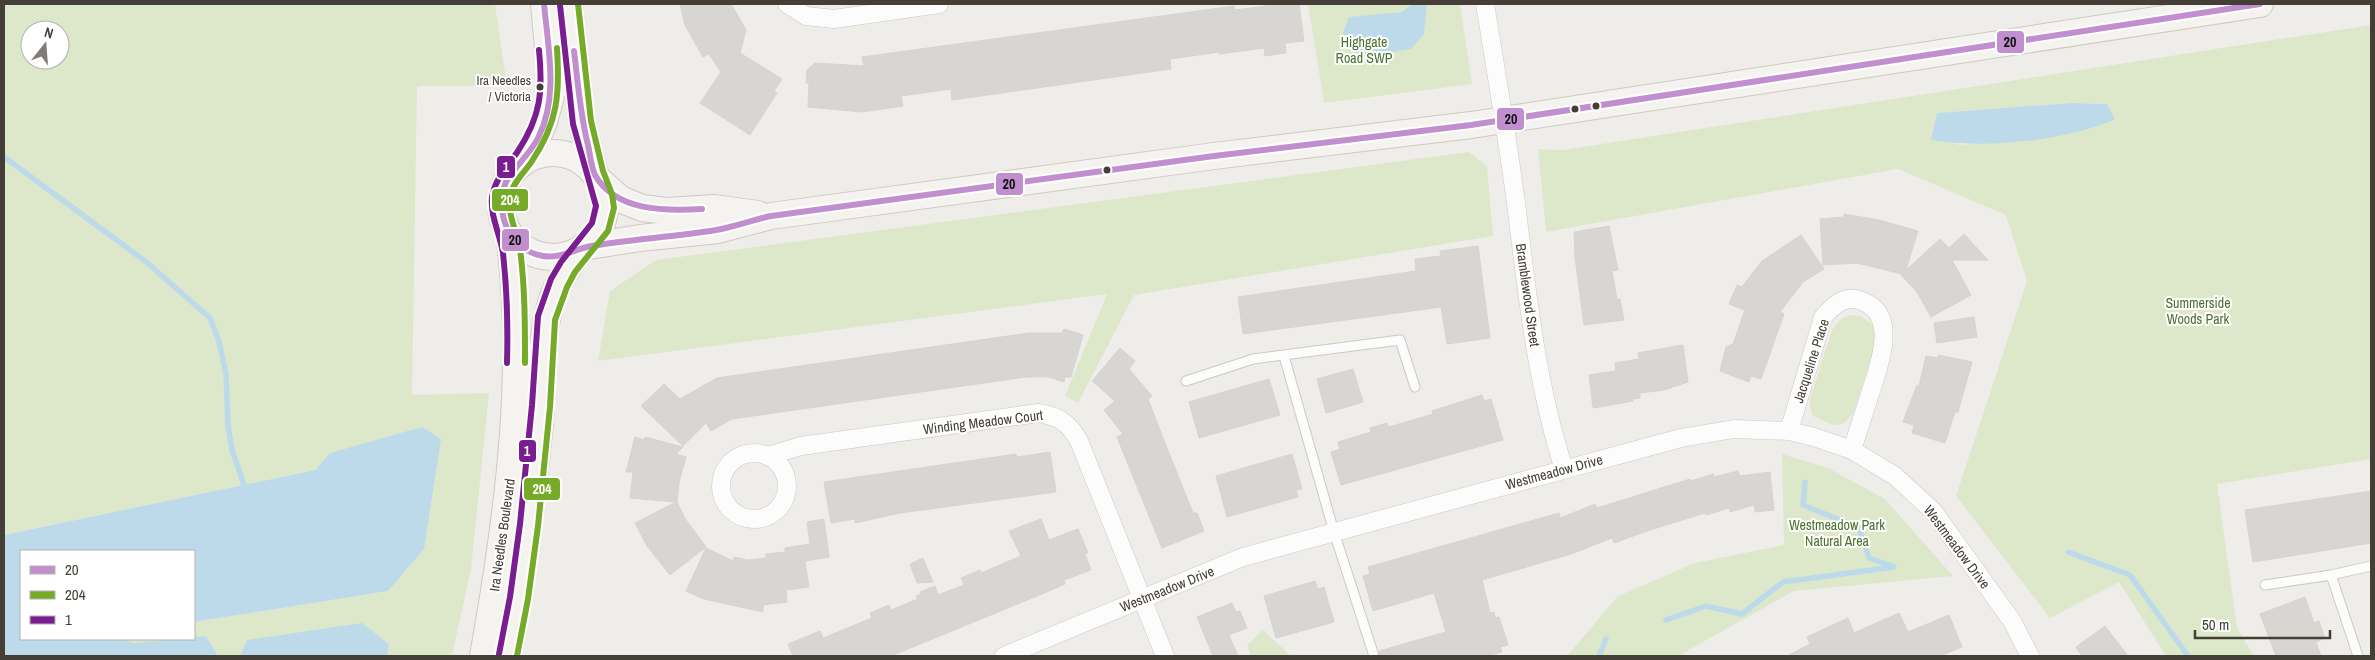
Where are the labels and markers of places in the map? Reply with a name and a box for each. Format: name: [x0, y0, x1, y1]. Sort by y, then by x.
place label: Ira Needles / Victoria: [476, 72, 531, 105]
marker: Ira Needles / Victoria: [535, 82, 545, 92]
unlabelled marker: [1591, 101, 1601, 111]
unlabelled marker: [1570, 104, 1580, 114]
unlabelled marker: [1102, 165, 1112, 175]

